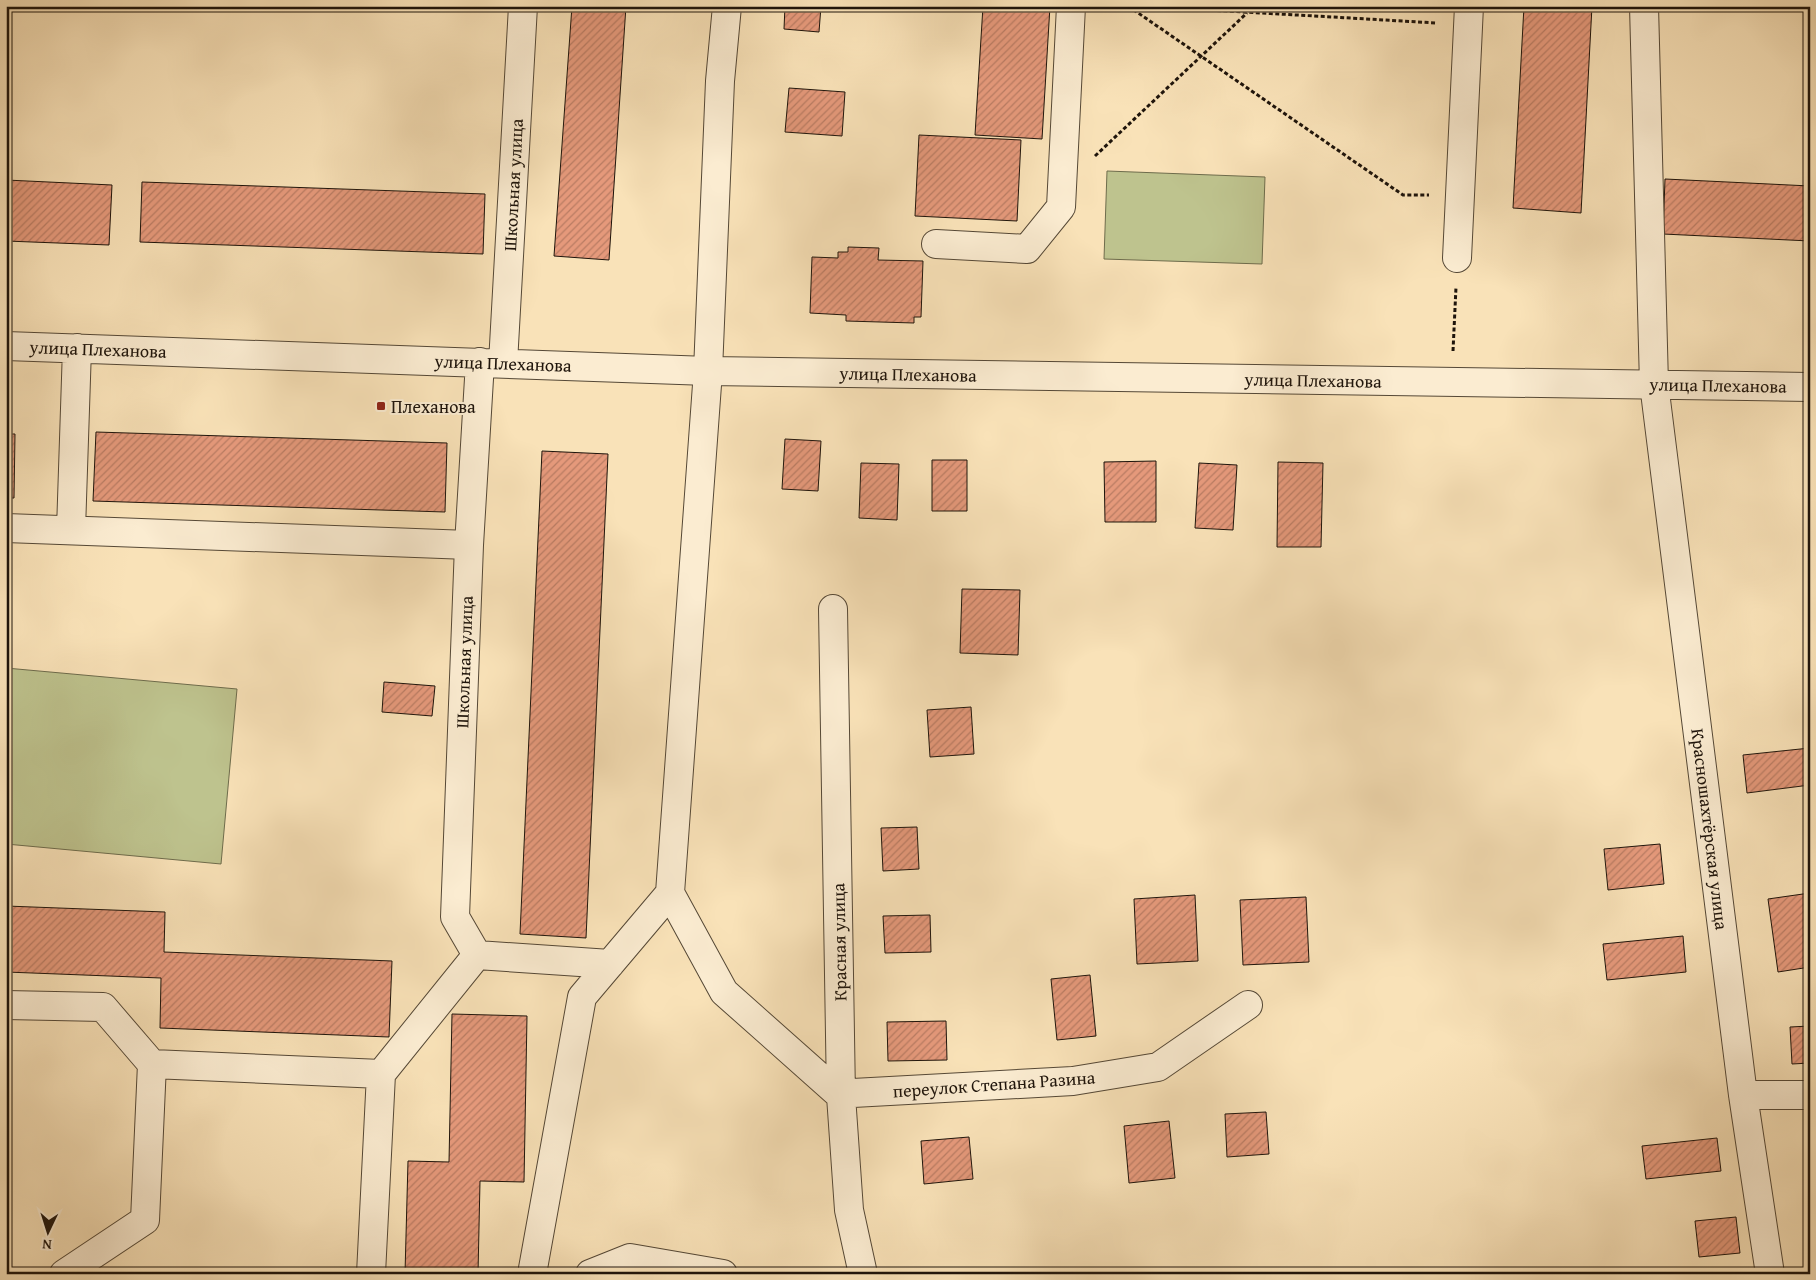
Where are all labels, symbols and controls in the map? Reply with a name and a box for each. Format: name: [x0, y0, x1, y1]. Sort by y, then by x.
street label: Школьная улица: [496, 118, 530, 252]
street label: улица Плеханова: [28, 333, 167, 365]
street label: улица Плеханова: [433, 347, 572, 379]
street label: улица Плеханова: [838, 359, 977, 389]
street label: улица Плеханова: [1243, 365, 1382, 395]
street label: улица Плеханова: [1648, 370, 1787, 400]
place label: Плеханова: [391, 393, 476, 420]
marker: Плеханова: [375, 400, 387, 412]
street label: Школьная улица: [448, 595, 480, 729]
street label: Красношахтёрская улица: [1684, 727, 1736, 932]
street label: Красная улица: [824, 882, 854, 1001]
street label: переулок Степана Разина: [892, 1063, 1097, 1105]
north arrow: [22, 1208, 72, 1258]
text: N: [41, 1235, 52, 1255]

